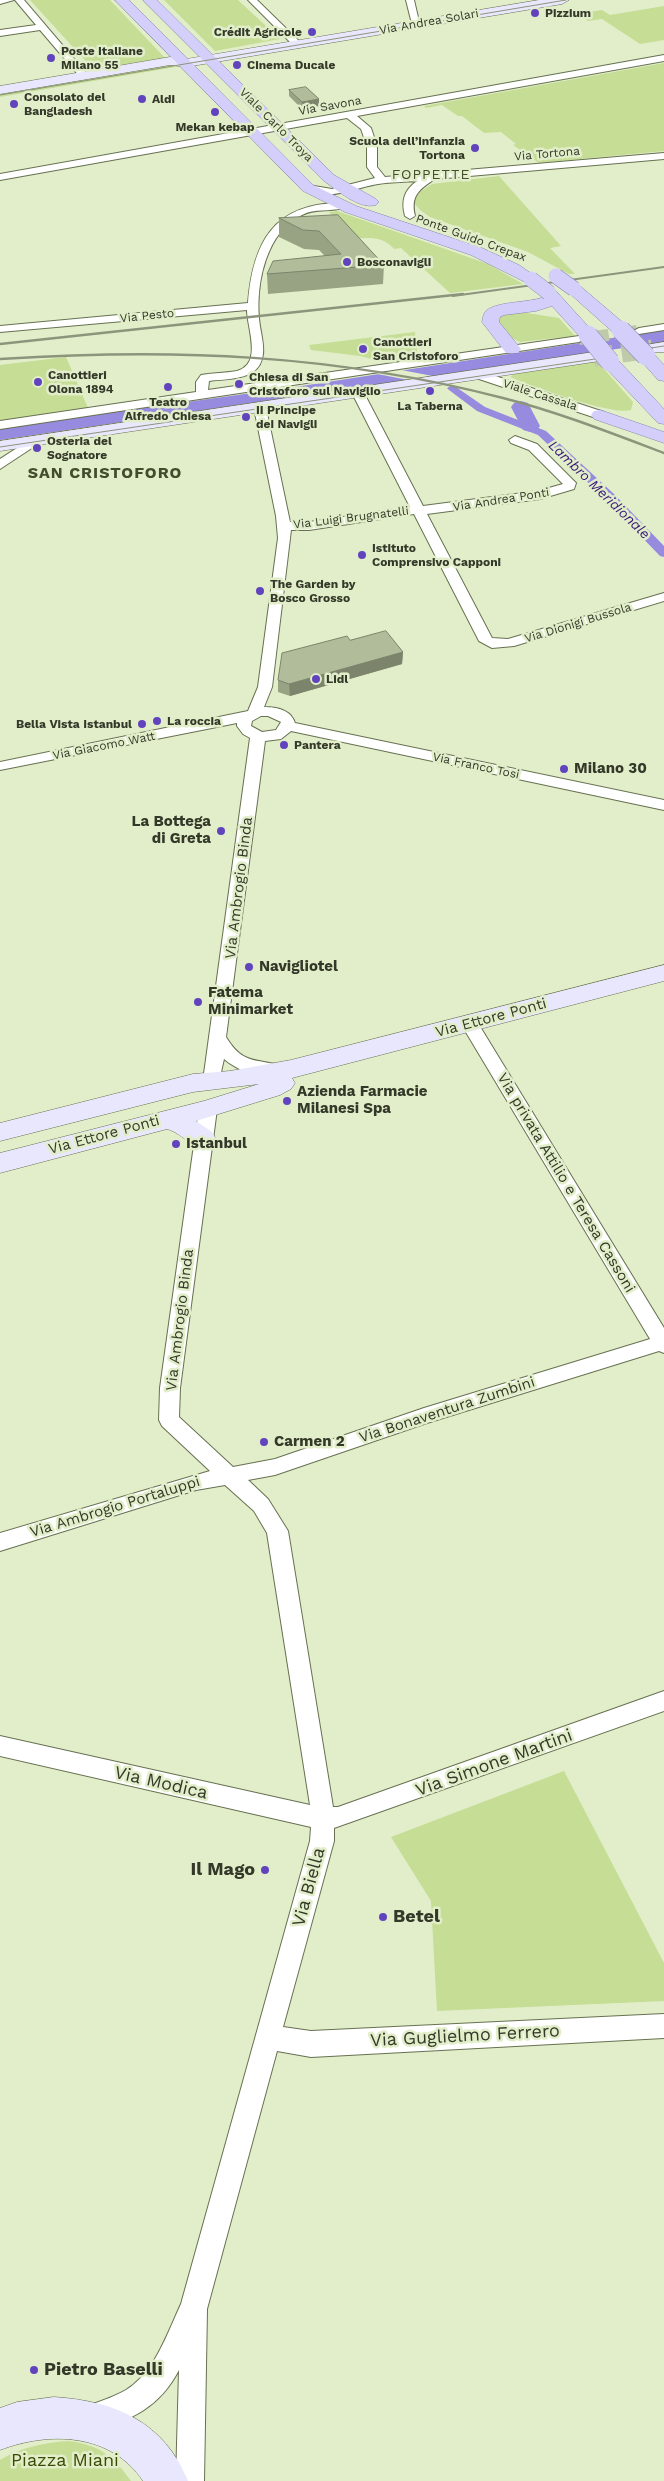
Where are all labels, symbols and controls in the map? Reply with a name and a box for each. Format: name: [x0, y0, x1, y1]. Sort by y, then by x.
street label: Via Andrea Solari: [378, 6, 480, 38]
place label: Pizzium: [545, 6, 591, 20]
marker: Pizzium: [529, 7, 541, 19]
place label: Crédit Agricole: [214, 25, 302, 39]
marker: Crédit Agricole: [306, 26, 318, 38]
place label: Poste Italiane Milano 55: [61, 44, 143, 72]
marker: Poste Italiane Milano 55: [45, 52, 57, 64]
place label: Cinema Ducale: [247, 58, 335, 72]
marker: Cinema Ducale: [231, 59, 243, 71]
street label: Viale Carlo Troya: [236, 85, 316, 165]
place label: Consolato del Bangladesh: [24, 90, 105, 118]
place label: Aldi: [152, 92, 175, 106]
marker: Aldi: [136, 93, 148, 105]
street label: Via Savona: [297, 93, 363, 119]
marker: Consolato del Bangladesh: [8, 98, 20, 110]
marker: Mekan kebap: [209, 106, 221, 118]
place label: Mekan kebap: [175, 120, 255, 134]
place label: Scuola dell’infanzia Tortona: [349, 134, 465, 162]
marker: Scuola dell’infanzia Tortona: [469, 142, 481, 154]
street label: Via Tortona: [514, 144, 580, 164]
district label: FOPPETTE: [391, 167, 471, 183]
street label: Ponte Guido Crepax: [414, 211, 528, 265]
place label: Bosconavigli: [357, 255, 431, 269]
marker: Bosconavigli: [341, 256, 353, 268]
street label: Via Pesto: [119, 306, 175, 326]
place label: Canottieri San Cristoforo: [373, 335, 458, 363]
marker: Canottieri San Cristoforo: [357, 343, 369, 355]
place label: Canottieri Olona 1894: [48, 368, 114, 396]
place label: Chiesa di San Cristoforo sul Naviglio: [249, 370, 381, 398]
marker: Canottieri Olona 1894: [32, 376, 44, 388]
street label: Viale Cassala: [501, 376, 579, 414]
marker: Chiesa di San Cristoforo sul Naviglio: [233, 378, 245, 390]
marker: Teatro Alfredo Chiesa: [162, 381, 174, 393]
marker: La Taberna: [424, 385, 436, 397]
place label: Teatro Alfredo Chiesa: [125, 395, 211, 423]
place label: La Taberna: [397, 399, 463, 413]
place label: II Principe dei Navigli: [256, 403, 317, 431]
marker: II Principe dei Navigli: [240, 411, 252, 423]
place label: Osteria del Sognatore: [47, 434, 112, 462]
water label: Lambro Meridionale: [545, 437, 653, 543]
marker: Osteria del Sognatore: [31, 442, 43, 454]
district label: SAN CRISTOFORO: [26, 463, 184, 483]
street label: Via Andrea Ponti: [452, 485, 550, 515]
street label: Via Luigi Brugnatelli: [292, 504, 410, 532]
place label: Istituto Comprensivo Capponi: [372, 541, 501, 569]
marker: Istituto Comprensivo Capponi: [356, 549, 368, 561]
place label: The Garden by Bosco Grosso: [270, 577, 356, 605]
marker: The Garden by Bosco Grosso: [254, 585, 266, 597]
street label: Via Dionigi Bussola: [523, 600, 633, 646]
place label: Lidl: [326, 672, 348, 686]
marker: Lidl: [310, 673, 322, 685]
place label: La roccia: [167, 714, 221, 728]
marker: La roccia: [151, 715, 163, 727]
place label: Bella Vista Istanbul: [16, 717, 132, 731]
marker: Bella Vista Istanbul: [136, 718, 148, 730]
street label: Via Giacomo Watt: [52, 729, 156, 763]
place label: Pantera: [294, 738, 341, 752]
marker: Pantera: [278, 739, 290, 751]
street label: Via Franco Tosi: [431, 750, 521, 782]
place label: Milano 30: [574, 760, 647, 778]
marker: Milano 30: [558, 763, 570, 775]
place label: La Bottega di Greta: [131, 813, 211, 848]
street label: Via Ambrogio Binda: [221, 816, 257, 960]
marker: La Bottega di Greta: [215, 825, 227, 837]
place label: Navigliotel: [259, 958, 338, 976]
marker: Navigliotel: [243, 961, 255, 973]
place label: Fatema Minimarket: [208, 984, 293, 1019]
street label: Via Ettore Ponti: [433, 995, 549, 1041]
marker: Fatema Minimarket: [192, 996, 204, 1008]
street label: Via privata Attilio e Teresa Cassoni: [493, 1070, 639, 1296]
place label: Azienda Farmacie Milanesi Spa: [297, 1083, 428, 1118]
marker: Azienda Farmacie Milanesi Spa: [281, 1095, 293, 1107]
street label: Via Ettore Ponti: [46, 1112, 162, 1158]
place label: Istanbul: [186, 1135, 247, 1153]
marker: Istanbul: [170, 1138, 182, 1150]
street label: Via Ambrogio Binda: [162, 1248, 198, 1392]
street label: Via Bonaventura Zumbini: [357, 1373, 537, 1447]
place label: Carmen 2: [274, 1433, 345, 1451]
marker: Carmen 2: [258, 1436, 270, 1448]
street label: Via Ambrogio Portaluppi: [28, 1473, 202, 1541]
street label: Via Simone Martini: [413, 1725, 575, 1801]
street label: Via Modica: [112, 1762, 210, 1804]
street label: Via Biella: [288, 1845, 330, 1929]
place label: Il Mago: [191, 1859, 255, 1881]
marker: Il Mago: [259, 1864, 271, 1876]
place label: Betel: [393, 1906, 440, 1928]
marker: Betel: [377, 1911, 389, 1923]
street label: Via Guglielmo Ferrero: [370, 2020, 560, 2052]
place label: Pietro Baselli: [44, 2359, 163, 2381]
marker: Pietro Baselli: [28, 2364, 40, 2376]
park label: Piazza Miani: [11, 2450, 119, 2472]

